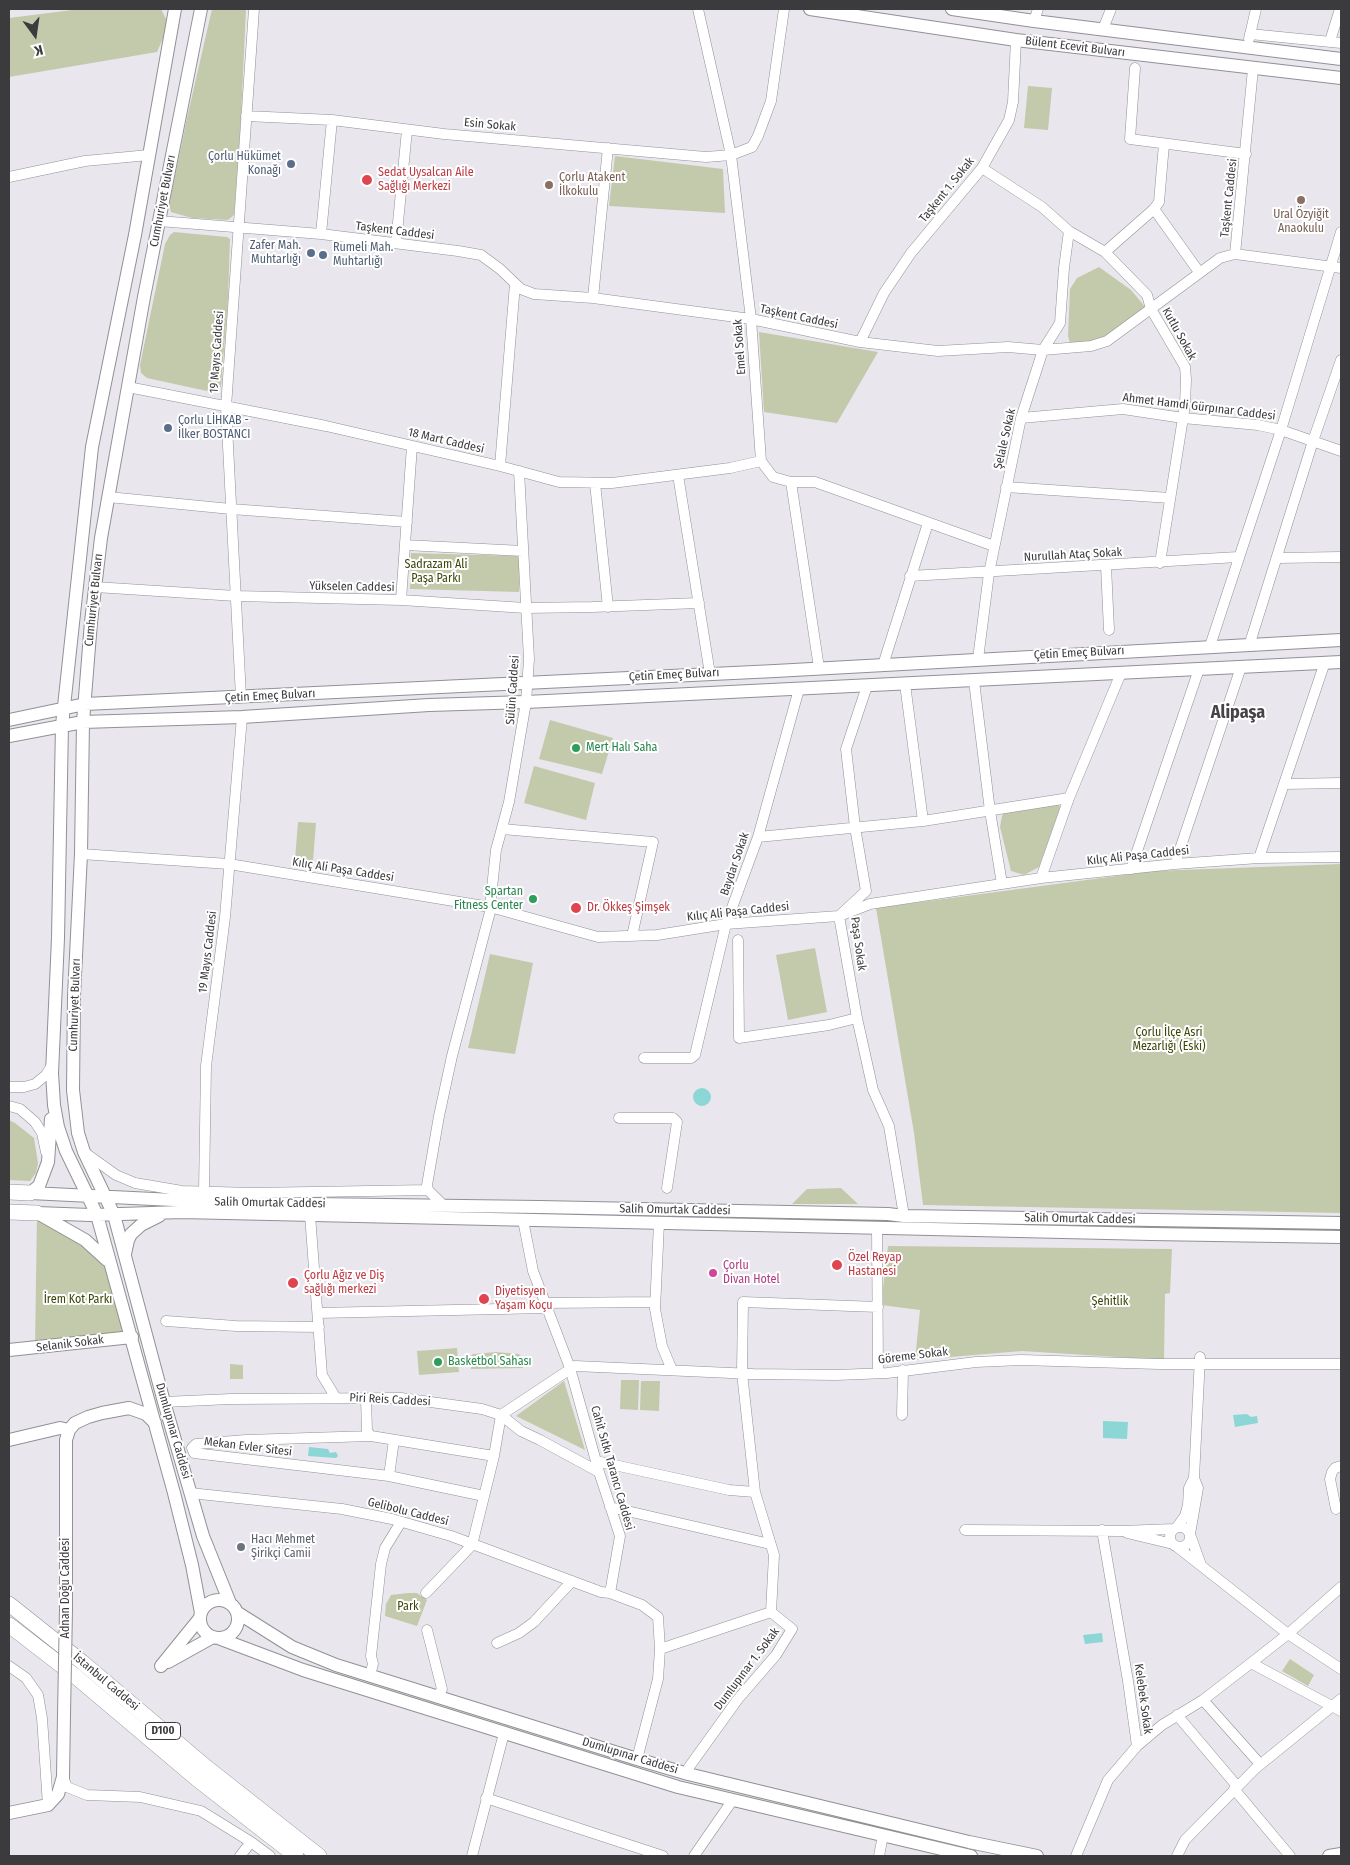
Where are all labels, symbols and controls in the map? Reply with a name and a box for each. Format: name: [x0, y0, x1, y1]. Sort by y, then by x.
north arrow: [10, 10, 60, 60]
street label: Bülent Ecevit Bulvarı: [1024, 34, 1126, 60]
text: K: [33, 41, 45, 59]
street label: Esin Sokak: [463, 116, 517, 134]
place label: Çorlu Hükümet Konağı: [208, 150, 281, 178]
street label: Cumhuriyet Bulvarı: [147, 154, 179, 248]
street label: Taşkent 1. Sokak: [916, 155, 978, 225]
marker: Çorlu Hükümet Konağı: [285, 158, 297, 170]
street label: Taşkent Caddesi: [1218, 158, 1240, 238]
place label: Sedat Uysalcan Aile Sağlığı Merkezi: [378, 166, 474, 194]
place label: Çorlu Atakent İlkokulu: [559, 171, 625, 199]
marker: Sedat Uysalcan Aile Sağlığı Merkezi: [360, 173, 374, 187]
marker: Çorlu Atakent İlkokulu: [543, 179, 555, 191]
marker: Ural Özyiğit Anaokulu: [1295, 194, 1307, 206]
place label: Ural Özyiğit Anaokulu: [1273, 208, 1329, 236]
street label: Taşkent Caddesi: [355, 219, 435, 243]
place label: Zafer Mah. Muhtarlığı: [250, 239, 301, 267]
place label: Rumeli Mah. Muhtarlığı: [333, 241, 393, 269]
marker: Zafer Mah. Muhtarlığı: [305, 247, 317, 259]
marker: Rumeli Mah. Muhtarlığı: [317, 249, 329, 261]
street label: Taşkent Caddesi: [759, 302, 839, 332]
street label: Kutlu Sokak: [1159, 305, 1199, 363]
street label: 19 Mayıs Caddesi: [207, 310, 227, 394]
street label: Emel Sokak: [731, 319, 749, 375]
street label: Ahmet Hamdi Gürpınar Caddesi: [1122, 390, 1276, 424]
street label: Şelale Sokak: [991, 407, 1019, 471]
place label: Çorlu LİHKAB - İlker BOSTANCI: [178, 414, 250, 442]
marker: Çorlu LİHKAB - İlker BOSTANCI: [162, 422, 174, 434]
street label: 18 Mart Caddesi: [407, 425, 485, 457]
street label: Nurullah Ataç Sokak: [1023, 545, 1123, 565]
street label: Cumhuriyet Bulvarı: [82, 553, 106, 647]
park label: Sadrazam Ali Paşa Parkı: [405, 558, 467, 586]
street label: Yükselen Caddesi: [309, 579, 395, 595]
street label: Çetin Emeç Bulvarı: [1033, 643, 1125, 663]
street label: Sülün Caddesi: [503, 655, 523, 725]
street label: Çetin Emeç Bulvarı: [628, 665, 720, 685]
street label: Çetin Emeç Bulvarı: [224, 686, 316, 706]
district label: Alipaşa: [1211, 702, 1265, 724]
place label: Mert Halı Saha: [586, 741, 657, 755]
marker: Mert Halı Saha: [570, 742, 582, 754]
street label: Baydar Sokak: [717, 830, 753, 898]
street label: Kılıç Ali Paşa Caddesi: [1086, 843, 1190, 869]
street label: Kılıç Ali Paşa Caddesi: [291, 855, 395, 885]
place label: Spartan Fitness Center: [454, 885, 523, 913]
marker: Spartan Fitness Center: [527, 893, 539, 905]
street label: Kılıç Ali Paşa Caddesi: [686, 899, 790, 925]
marker: Dr. Ökkeş Şimşek: [569, 901, 583, 915]
place label: Dr. Ökkeş Şimşek: [587, 901, 670, 915]
street label: 19 Mayıs Caddesi: [196, 910, 220, 994]
street label: Paşa Sokak: [847, 916, 869, 972]
street label: Cumhuriyet Bulvarı: [66, 958, 84, 1052]
park label: Çorlu İlçe Asri Mezarlığı (Eski): [1132, 1026, 1206, 1054]
street label: Salih Omurtak Caddesi: [214, 1195, 326, 1211]
street label: Salih Omurtak Caddesi: [619, 1202, 731, 1218]
street label: Salih Omurtak Caddesi: [1024, 1211, 1136, 1227]
place label: Özel Reyap Hastanesi: [848, 1251, 902, 1279]
marker: Özel Reyap Hastanesi: [830, 1258, 844, 1272]
place label: Çorlu Divan Hotel: [723, 1259, 780, 1287]
marker: Çorlu Divan Hotel: [707, 1267, 719, 1279]
place label: Çorlu Ağız ve Diş sağlığı merkezi: [304, 1269, 384, 1297]
marker: Çorlu Ağız ve Diş sağlığı merkezi: [286, 1276, 300, 1290]
place label: Diyetisyen Yaşam Koçu: [495, 1285, 553, 1313]
marker: Diyetisyen Yaşam Koçu: [477, 1292, 491, 1306]
park label: İrem Kot Parkı: [44, 1293, 112, 1307]
park label: Şehitlik: [1092, 1295, 1128, 1309]
street label: Selanik Sokak: [35, 1333, 105, 1355]
street label: Göreme Sokak: [877, 1345, 949, 1367]
place label: Basketbol Sahası: [448, 1355, 532, 1369]
marker: Basketbol Sahası: [432, 1356, 444, 1368]
street label: Dumlupınar Caddesi: [152, 1381, 194, 1481]
street label: Piri Reis Caddesi: [349, 1391, 431, 1409]
street label: Cahit Sıtkı Tarancı Caddesi: [587, 1404, 637, 1532]
street label: Mekan Evler Sitesi: [203, 1434, 293, 1460]
street label: Gelibolu Caddesi: [366, 1495, 450, 1529]
place label: Hacı Mehmet Şirikçi Camii: [251, 1533, 315, 1561]
street label: Adnan Doğu Caddesi: [59, 1538, 73, 1638]
marker: Hacı Mehmet Şirikçi Camii: [235, 1541, 247, 1553]
park label: Park: [397, 1600, 419, 1614]
street label: Dumlupınar 1. Sokak: [711, 1625, 783, 1713]
street label: İstanbul Caddesi: [70, 1650, 142, 1714]
street label: Kelebek Sokak: [1131, 1663, 1155, 1735]
road number: D100: [146, 1722, 180, 1740]
street label: Dumlupınar Caddesi: [580, 1735, 680, 1777]

